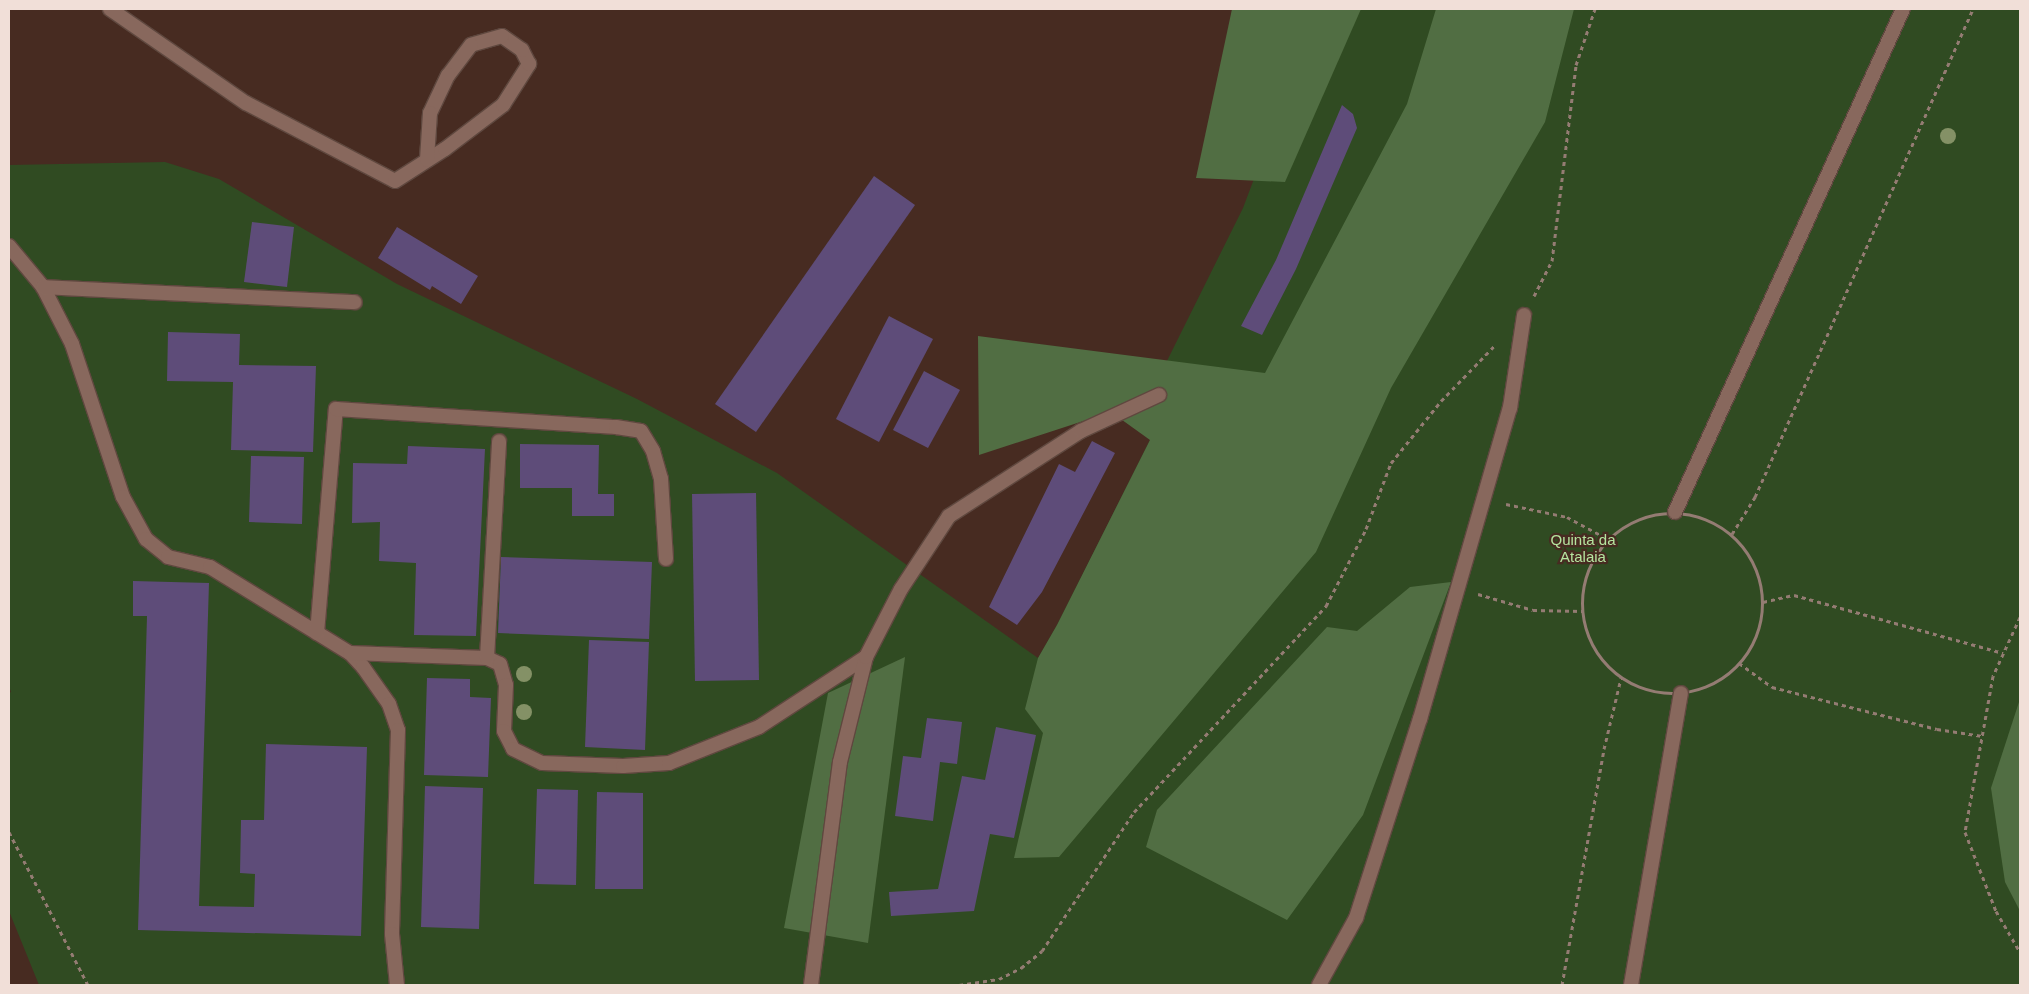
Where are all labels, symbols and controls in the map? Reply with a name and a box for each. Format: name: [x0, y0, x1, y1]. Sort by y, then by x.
park label: Quinta da Atalaia: [1550, 530, 1616, 565]

